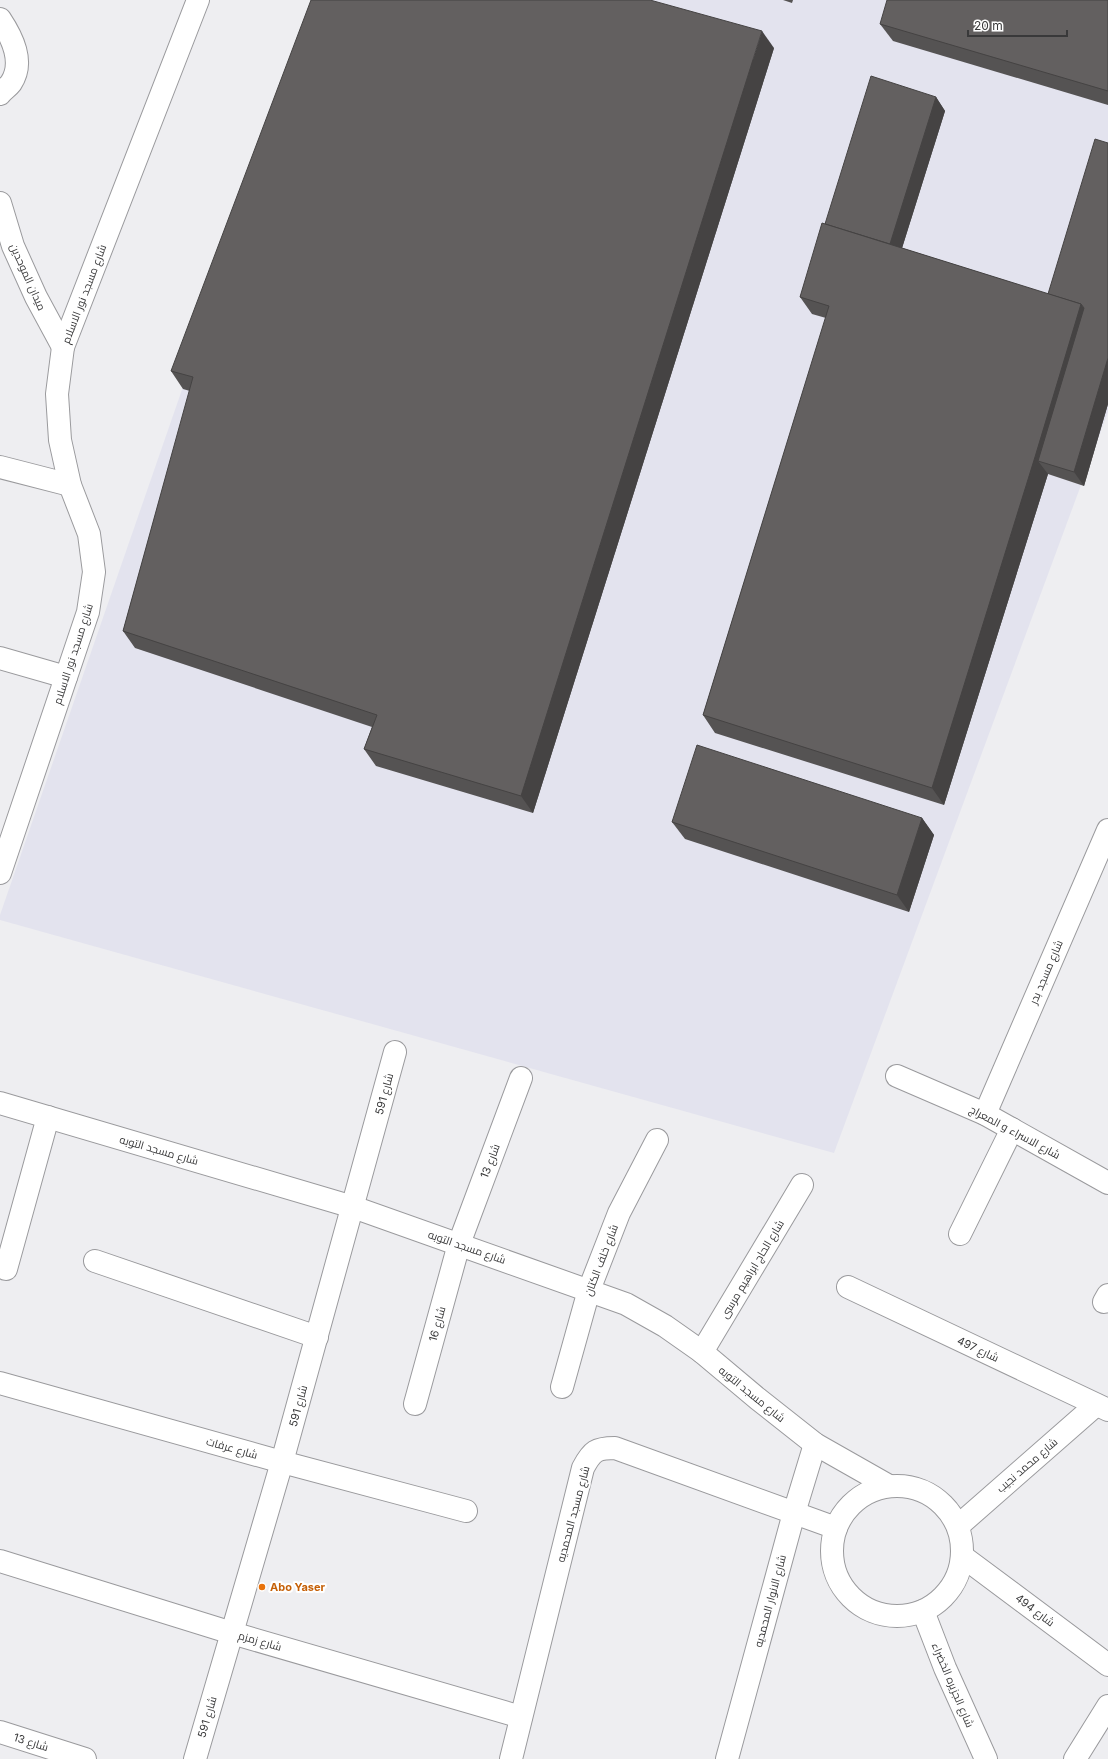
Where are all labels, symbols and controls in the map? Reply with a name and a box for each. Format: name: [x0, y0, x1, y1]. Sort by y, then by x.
scale bar: [968, 12, 1067, 38]
text: 20 m: [974, 18, 1003, 33]
street label: ميدان الموحدين: [7, 241, 49, 313]
street label: شارع مسجد نور الاسلام: [59, 242, 110, 346]
street label: شارع مسجد نور الاسلام: [50, 602, 97, 707]
street label: شارع مسجد بدر: [1026, 938, 1067, 1007]
street label: شارع 591: [372, 1072, 397, 1117]
street label: شارع الاسراء و المعراج: [967, 1102, 1063, 1163]
street label: شارع مسجد التوبه: [118, 1132, 200, 1169]
street label: شارع 13: [477, 1142, 504, 1181]
street label: شارع الحاج ابراهيم مرسى: [717, 1217, 788, 1321]
street label: شارع خلف الكتان: [581, 1222, 622, 1298]
street label: شارع مسجد التوبه: [426, 1227, 508, 1268]
street label: شارع 16: [426, 1305, 449, 1343]
street label: شارع 497: [955, 1333, 1001, 1366]
street label: شارع مسجد التوبه: [715, 1363, 788, 1426]
street label: شارع 591: [286, 1384, 311, 1429]
street label: شارع عرفات: [204, 1434, 259, 1463]
street label: شارع محمد نجيب: [994, 1435, 1061, 1496]
street label: شارع مسجد المحمديه: [553, 1464, 594, 1564]
street label: شارع الانوار المحمديه: [751, 1553, 790, 1649]
place label: Abo Yaser: [270, 1580, 326, 1594]
marker: Abo Yaser: [257, 1582, 267, 1592]
street label: شارع 494: [1012, 1591, 1057, 1630]
street label: شارع زمزم: [236, 1628, 283, 1655]
street label: شارع الجزيره الخضراء: [928, 1640, 977, 1730]
street label: شارع 591: [194, 1695, 221, 1740]
street label: شارع 13: [12, 1730, 50, 1755]

